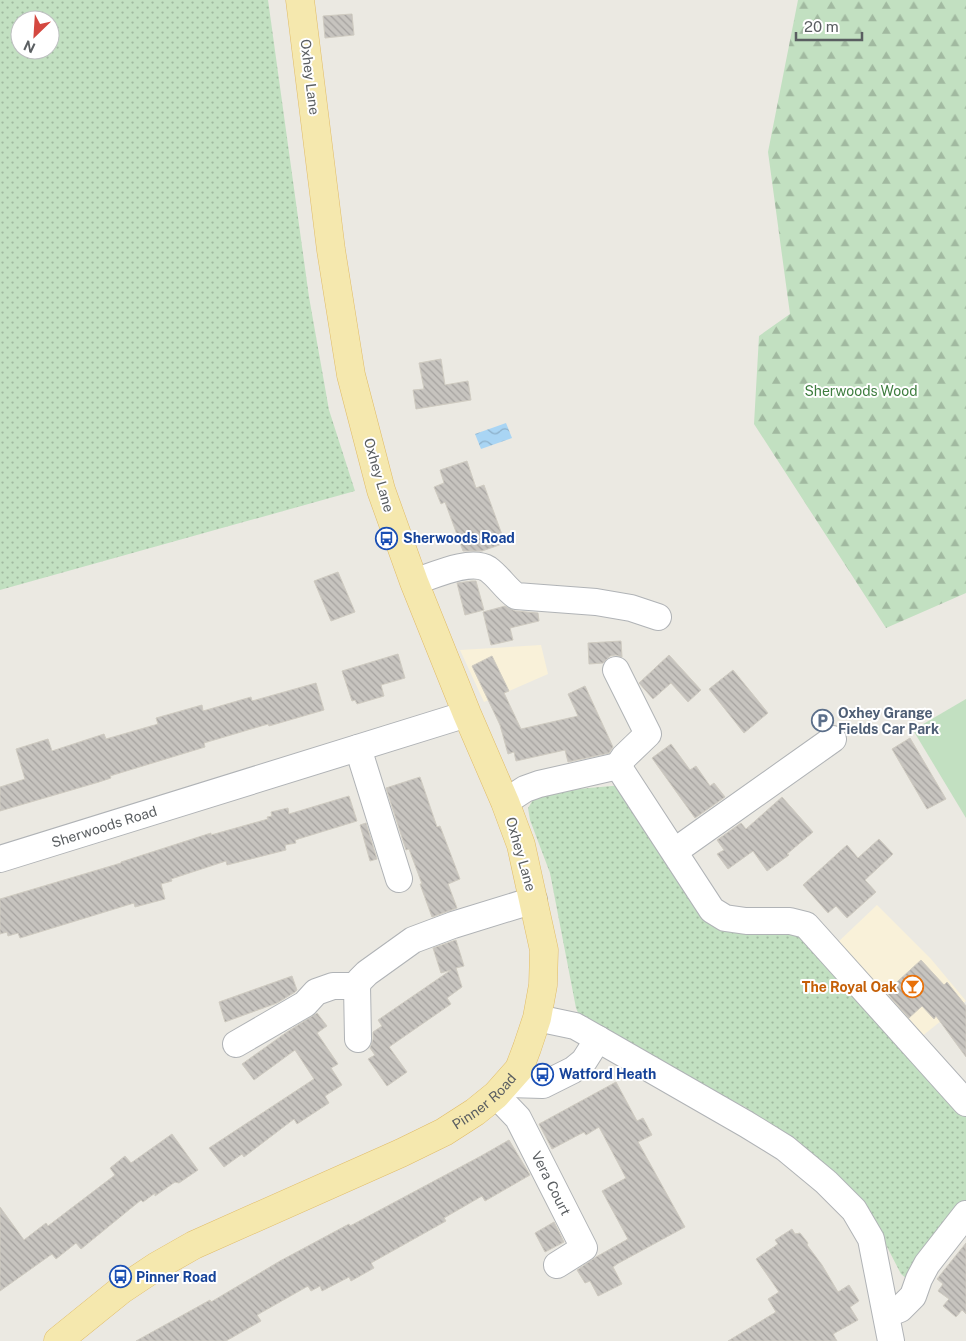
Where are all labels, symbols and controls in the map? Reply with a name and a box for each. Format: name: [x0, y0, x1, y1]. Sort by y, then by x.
north arrow: [10, 10, 60, 60]
scale bar: [796, 10, 862, 42]
text: 20 m: [804, 18, 839, 35]
text: N: [21, 37, 38, 56]
street label: Oxhey Lane: [297, 38, 323, 116]
park label: Sherwoods Wood: [804, 383, 918, 399]
street label: Oxhey Lane: [361, 436, 397, 514]
bus stop icon: Sherwoods Road: [375, 526, 399, 550]
place label: Sherwoods Road: [403, 530, 515, 546]
place label: Oxhey Grange Fields Car Park: [838, 705, 939, 737]
parking icon: Oxhey Grange Fields Car Park: [810, 709, 834, 733]
street label: Sherwoods Road: [49, 803, 159, 851]
street label: Oxhey Lane: [503, 815, 539, 893]
bar icon: The Royal Oak: [901, 975, 925, 999]
place label: The Royal Oak: [802, 979, 897, 995]
bus stop icon: Watford Heath: [531, 1062, 555, 1086]
place label: Watford Heath: [559, 1066, 656, 1082]
street label: Pinner Road: [449, 1070, 519, 1133]
street label: Vera Court: [528, 1149, 574, 1218]
bus stop icon: Pinner Road: [108, 1265, 132, 1289]
place label: Pinner Road: [136, 1269, 216, 1285]

